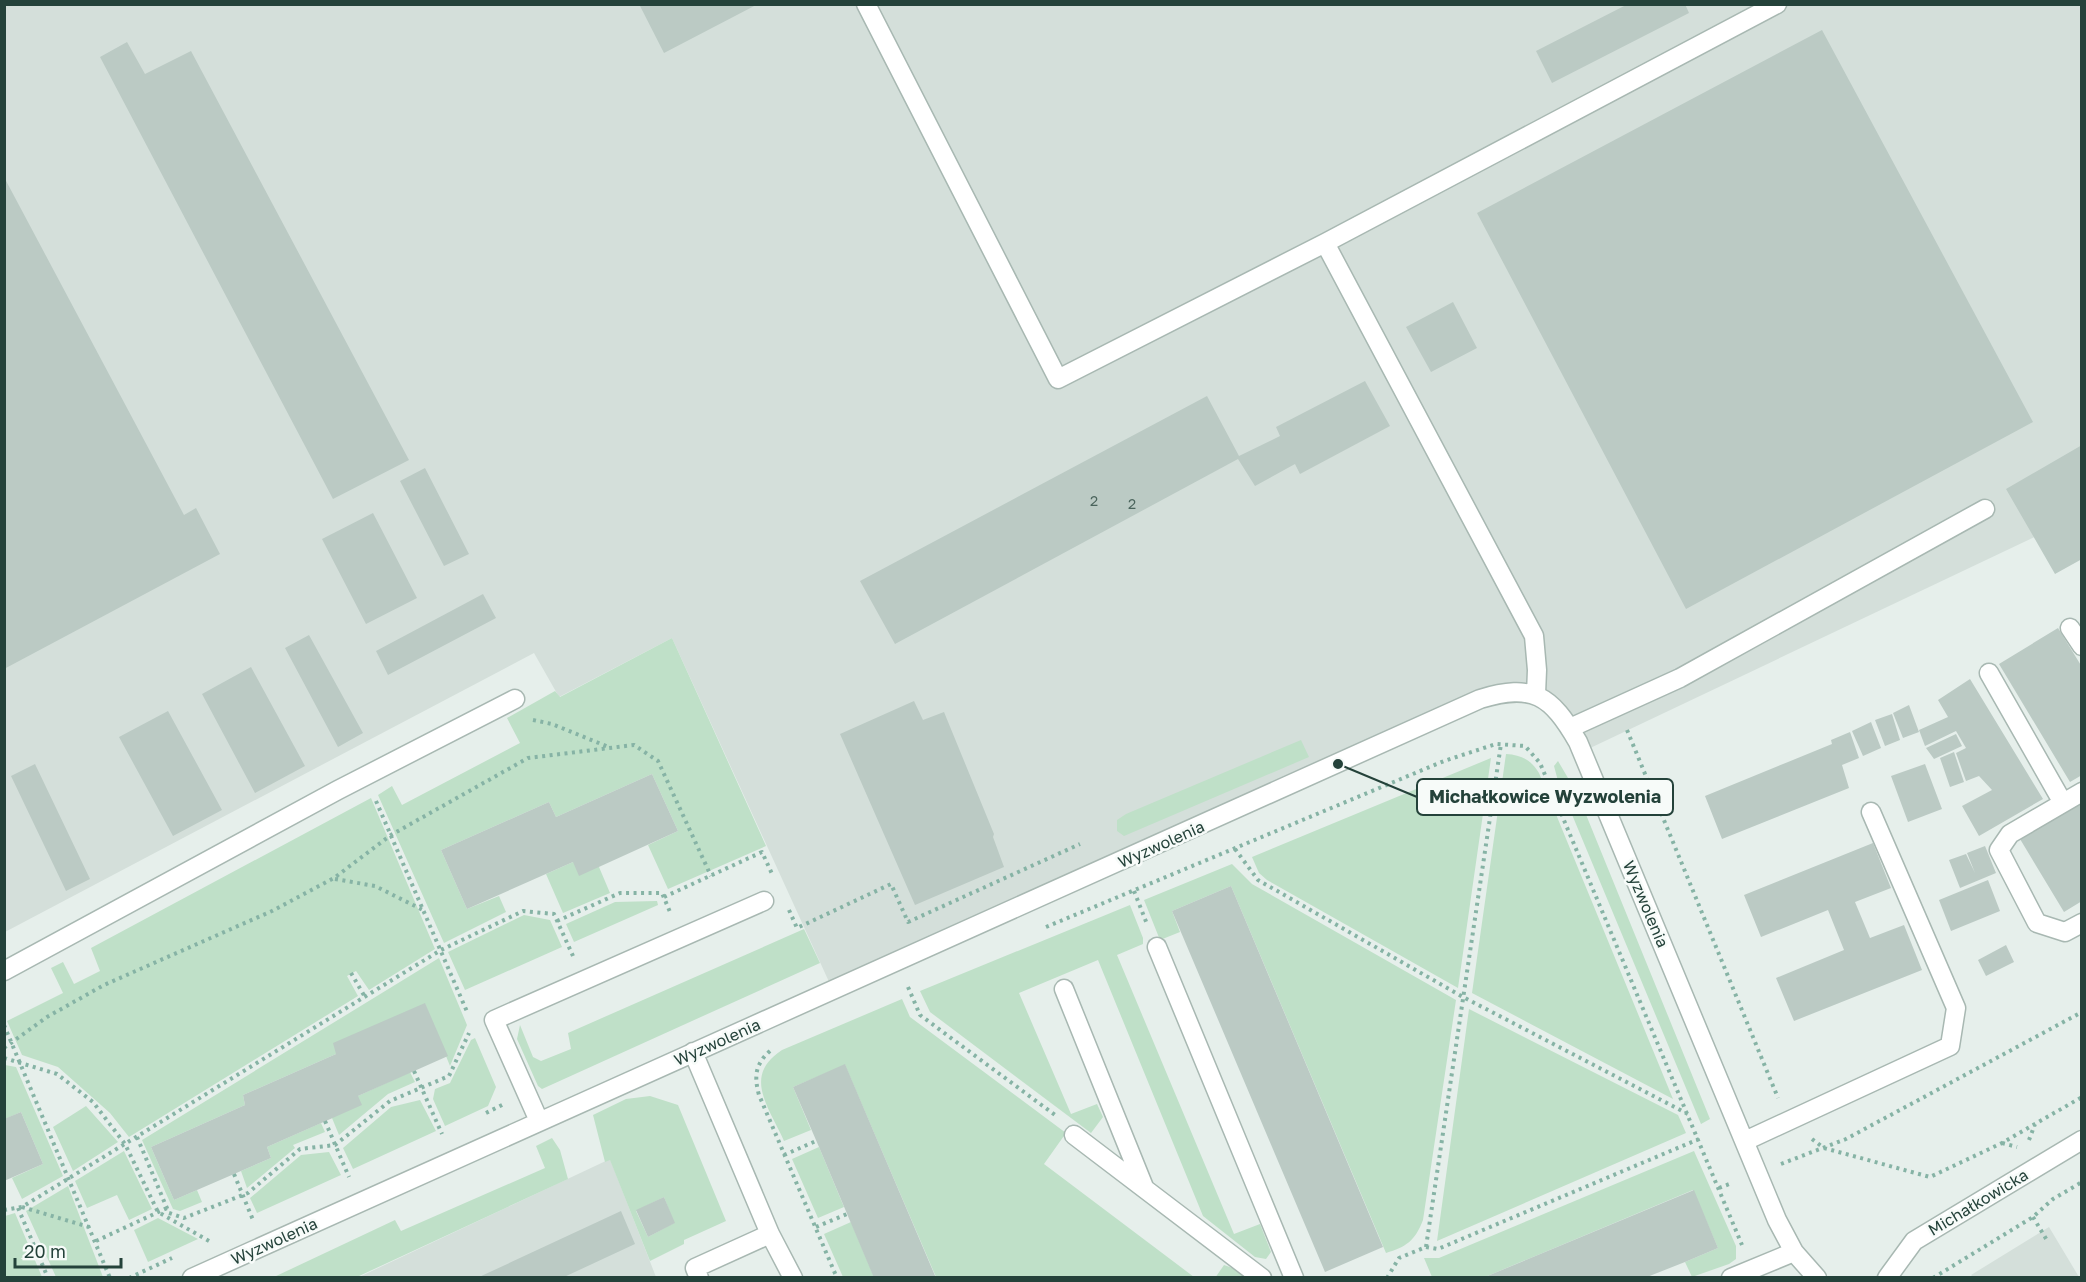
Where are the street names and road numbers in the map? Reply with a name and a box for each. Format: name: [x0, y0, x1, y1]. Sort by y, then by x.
street label: Wyzwolenia: [1115, 816, 1207, 872]
street label: Wyzwolenia: [1619, 858, 1673, 950]
street label: Wyzwolenia: [671, 1014, 763, 1070]
street label: Michałkowicka: [1924, 1164, 2032, 1240]
street label: Wyzwolenia: [228, 1213, 320, 1269]

